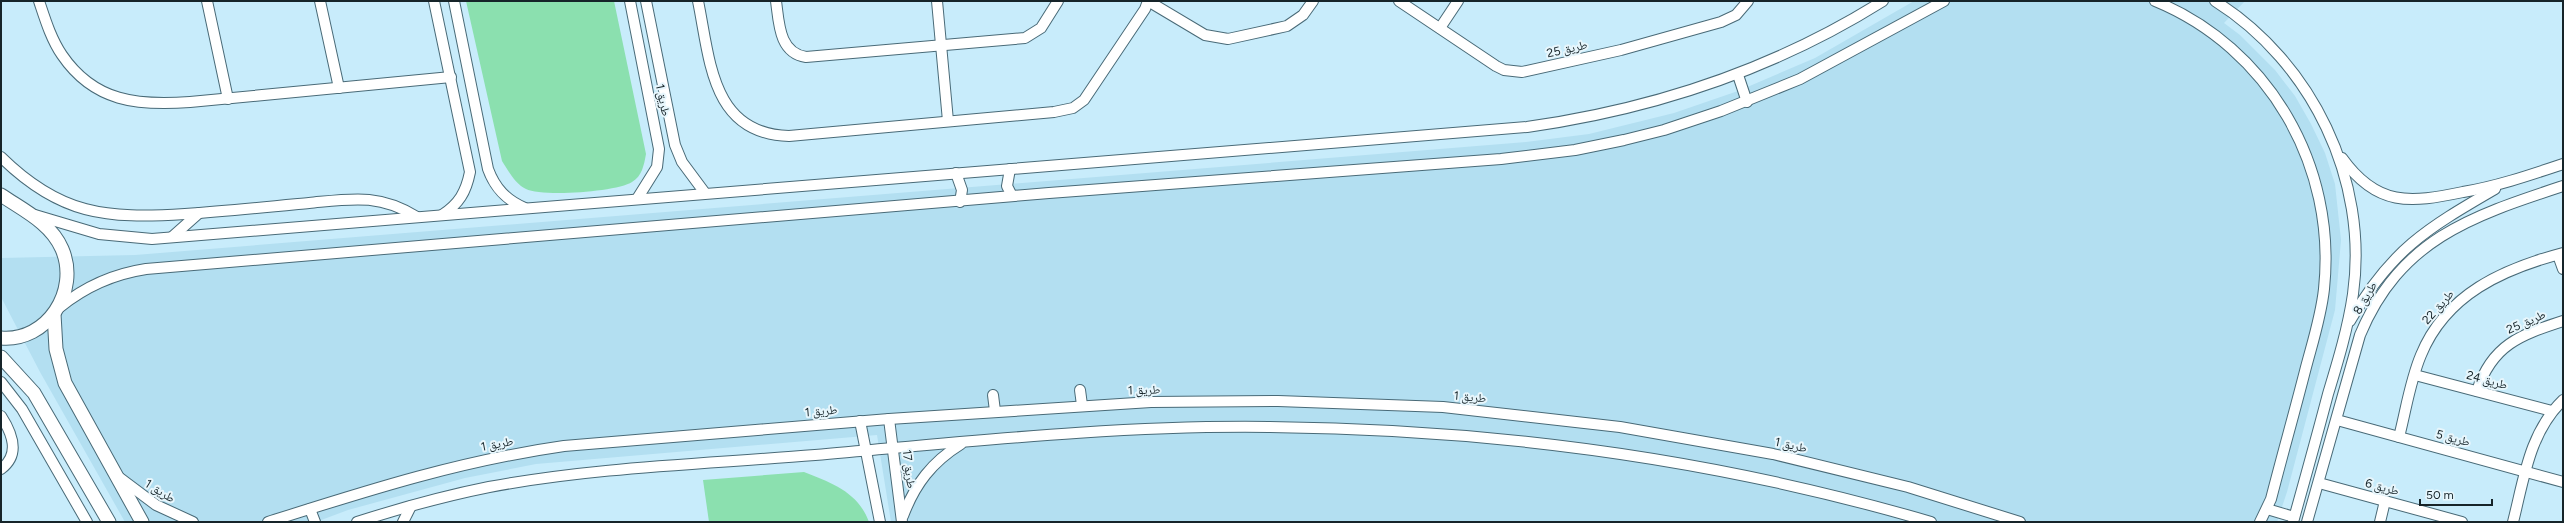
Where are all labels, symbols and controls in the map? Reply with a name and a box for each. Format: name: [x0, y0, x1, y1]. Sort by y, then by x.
street label: طريق 25: [1545, 38, 1589, 61]
street label: طريق 1: [653, 83, 673, 117]
street label: طريق 8: [2350, 279, 2380, 317]
street label: طريق 22: [2419, 287, 2457, 327]
street label: طريق 25: [2504, 307, 2548, 337]
street label: طريق 24: [2465, 368, 2509, 392]
street label: طريق 1: [1127, 382, 1161, 398]
street label: طريق 1: [1453, 389, 1487, 406]
street label: طريق 1: [804, 403, 838, 420]
street label: طريق 5: [2434, 427, 2472, 449]
street label: طريق 1: [480, 434, 514, 454]
street label: طريق 1: [1774, 435, 1808, 455]
street label: طريق 17: [899, 449, 918, 489]
street label: طريق 1: [142, 476, 178, 506]
street label: طريق 6: [2364, 476, 2400, 498]
scale bar: [2420, 481, 2492, 507]
text: 50 m: [2426, 488, 2454, 502]

